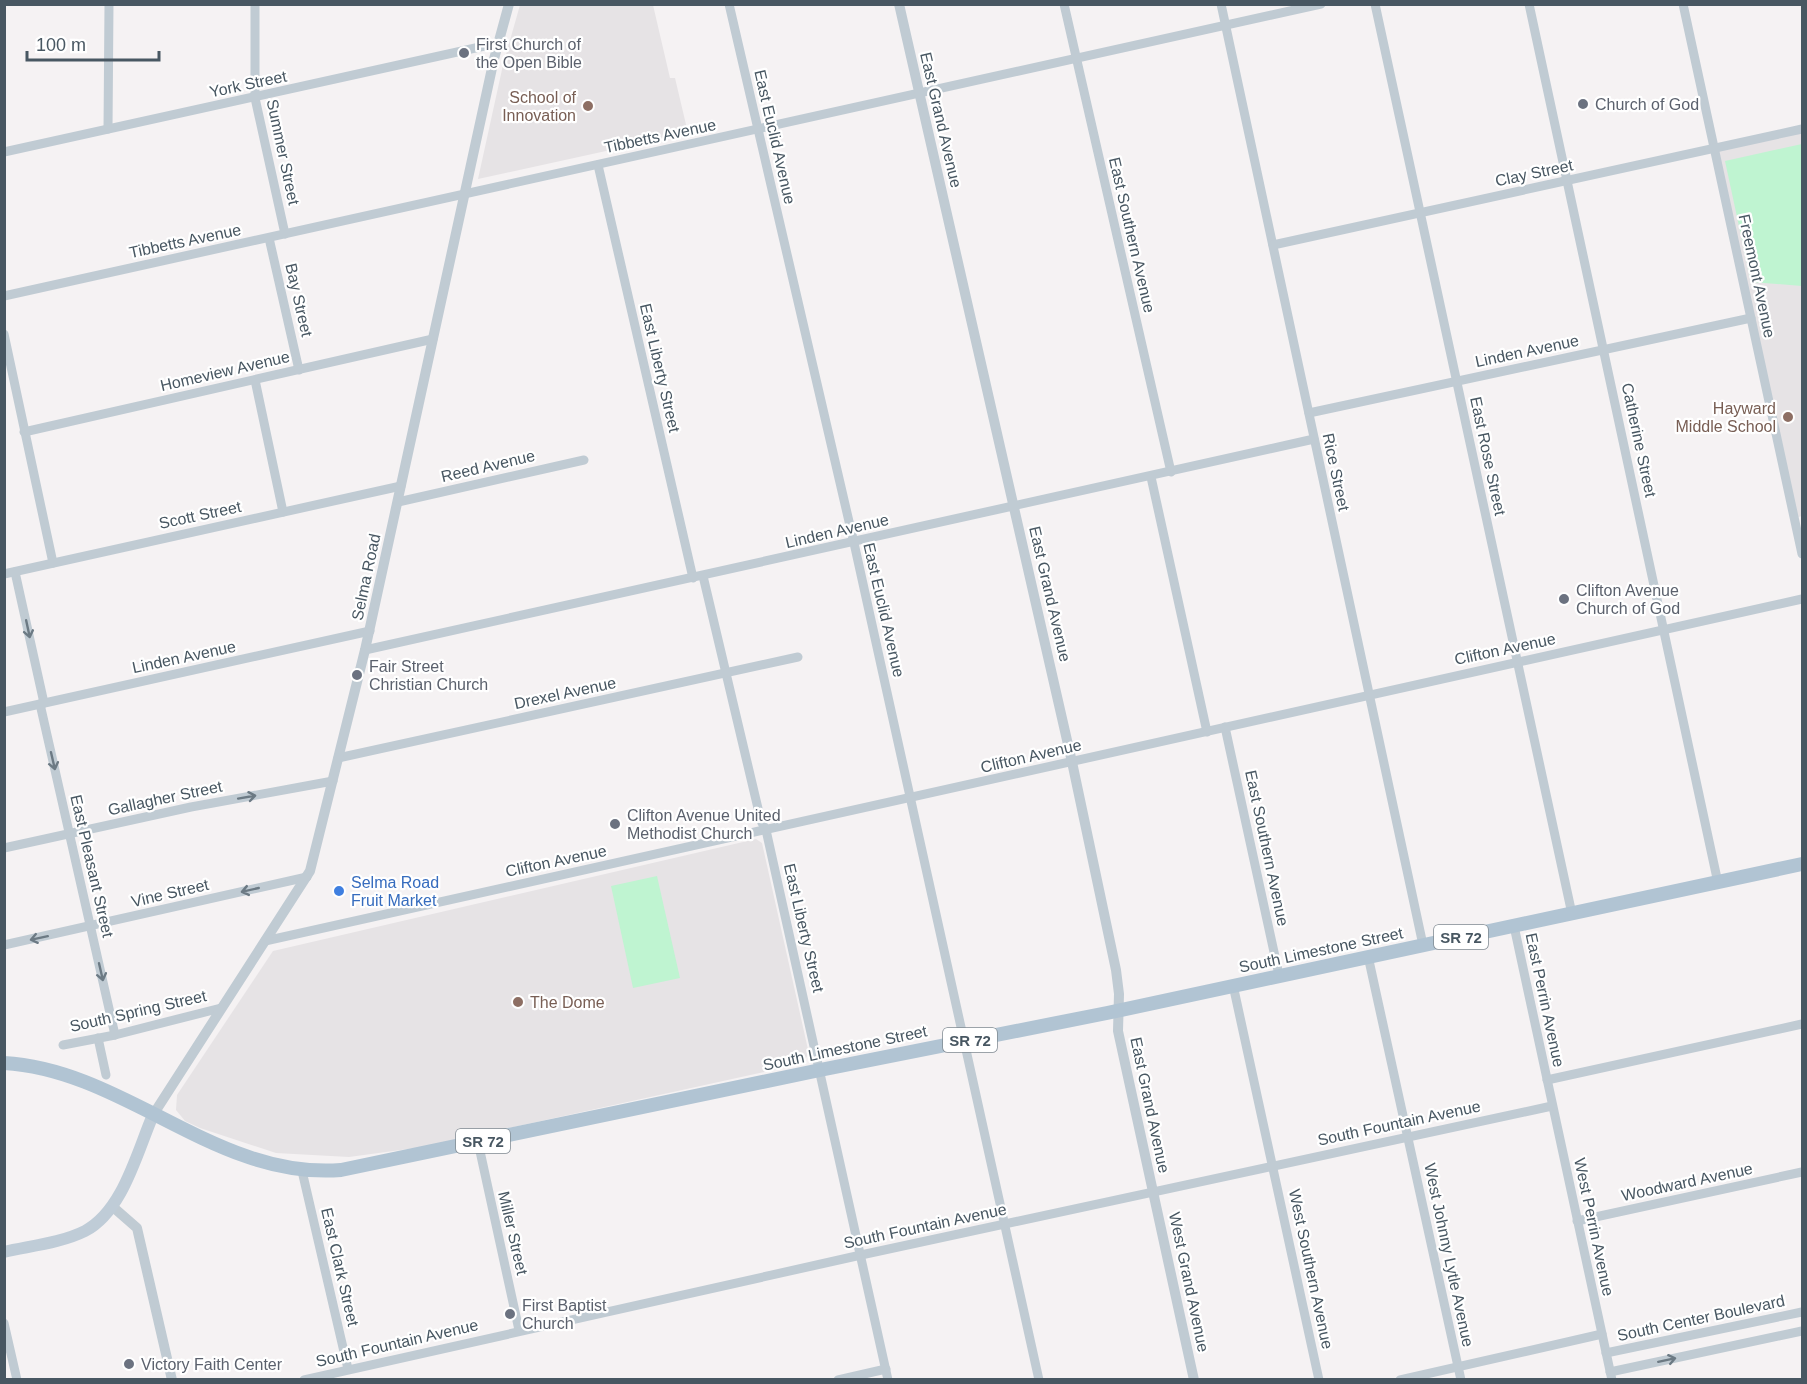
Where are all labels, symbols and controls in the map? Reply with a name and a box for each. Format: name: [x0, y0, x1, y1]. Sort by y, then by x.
scale bar: [27, 24, 159, 62]
text: 100 m: [36, 35, 86, 55]
place label: First Church of the Open Bible: [476, 36, 582, 71]
marker: First Church of the Open Bible: [457, 46, 471, 60]
street label: East Grand Avenue: [917, 51, 965, 189]
street label: York Street: [208, 67, 289, 100]
street label: East Euclid Avenue: [751, 68, 799, 206]
place label: School of Innovation: [502, 89, 577, 124]
place label: Church of God: [1595, 96, 1699, 113]
marker: Church of God: [1576, 97, 1590, 111]
street label: Summer Street: [264, 98, 303, 207]
marker: School of Innovation: [581, 99, 595, 113]
street label: Tibbetts Avenue: [603, 116, 718, 156]
street label: East Southern Avenue: [1106, 156, 1158, 314]
street label: Clay Street: [1494, 156, 1575, 190]
street label: Freemont Avenue: [1736, 213, 1778, 339]
street label: Tibbetts Avenue: [128, 221, 243, 261]
street label: Bay Street: [282, 262, 316, 339]
street label: East Liberty Street: [637, 302, 683, 435]
street label: Linden Avenue: [1474, 332, 1581, 370]
street label: Homeview Avenue: [159, 348, 291, 394]
street label: Catherine Street: [1619, 381, 1660, 499]
street label: East Rose Street: [1467, 395, 1509, 517]
place label: Hayward Middle School: [1676, 400, 1776, 435]
marker: Hayward Middle School: [1781, 410, 1795, 424]
street label: Rice Street: [1319, 432, 1353, 513]
street label: Reed Avenue: [439, 447, 537, 485]
street label: Scott Street: [157, 498, 243, 532]
street label: Linden Avenue: [784, 511, 890, 551]
street label: East Grand Avenue: [1026, 525, 1074, 663]
street label: Selma Road: [349, 532, 383, 622]
street label: East Euclid Avenue: [860, 541, 908, 679]
place label: Clifton Avenue Church of God: [1576, 582, 1680, 617]
marker: Clifton Avenue Church of God: [1557, 592, 1571, 606]
one-way arrow: [22, 619, 34, 638]
street label: Clifton Avenue: [1453, 630, 1557, 668]
street label: Linden Avenue: [131, 638, 238, 676]
place label: Fair Street Christian Church: [369, 658, 488, 693]
marker: Fair Street Christian Church: [350, 668, 364, 682]
street label: Drexel Avenue: [512, 674, 618, 712]
street label: Clifton Avenue: [979, 736, 1083, 776]
one-way arrow: [48, 751, 59, 770]
street label: East Southern Avenue: [1242, 769, 1292, 928]
street label: Gallagher Street: [106, 777, 224, 818]
one-way arrow: [236, 791, 256, 802]
street label: East Pleasant Street: [67, 793, 117, 940]
place label: Clifton Avenue United Methodist Church: [627, 807, 781, 842]
marker: Clifton Avenue United Methodist Church: [608, 817, 622, 831]
street label: Clifton Avenue: [504, 842, 608, 880]
street label: East Liberty Street: [781, 862, 827, 995]
place label: Selma Road Fruit Market: [351, 874, 439, 909]
street label: Vine Street: [130, 876, 211, 910]
marker: Selma Road Fruit Market: [332, 884, 346, 898]
one-way arrow: [241, 885, 260, 897]
street label: South Limestone Street: [1237, 924, 1405, 976]
road number: SR 72: [1434, 925, 1488, 949]
street label: East Perrin Avenue: [1522, 931, 1568, 1069]
one-way arrow: [30, 932, 49, 944]
one-way arrow: [96, 961, 107, 981]
street label: South Spring Street: [68, 987, 208, 1035]
place label: The Dome: [530, 994, 605, 1011]
marker: The Dome: [511, 995, 525, 1009]
street label: South Limestone Street: [761, 1022, 929, 1074]
road number: SR 72: [943, 1028, 997, 1052]
street label: East Grand Avenue: [1127, 1036, 1173, 1175]
street label: South Fountain Avenue: [1316, 1097, 1482, 1149]
road number: SR 72: [456, 1129, 510, 1153]
street label: West Perrin Avenue: [1571, 1156, 1617, 1298]
street label: Woodward Avenue: [1620, 1160, 1754, 1204]
street label: West Johnny Lytle Avenue: [1421, 1162, 1477, 1349]
street label: West Southern Avenue: [1286, 1187, 1336, 1351]
street label: Miller Street: [495, 1190, 531, 1277]
street label: South Fountain Avenue: [842, 1200, 1008, 1252]
street label: East Clark Street: [318, 1206, 362, 1328]
street label: West Grand Avenue: [1166, 1210, 1212, 1354]
street label: South Center Boulevard: [1616, 1292, 1786, 1344]
place label: First Baptist Church: [522, 1297, 607, 1332]
marker: First Baptist Church: [503, 1307, 517, 1321]
street label: South Fountain Avenue: [314, 1316, 480, 1370]
one-way arrow: [1657, 1354, 1677, 1365]
place label: Victory Faith Center: [141, 1356, 283, 1373]
marker: Victory Faith Center: [122, 1357, 136, 1371]

